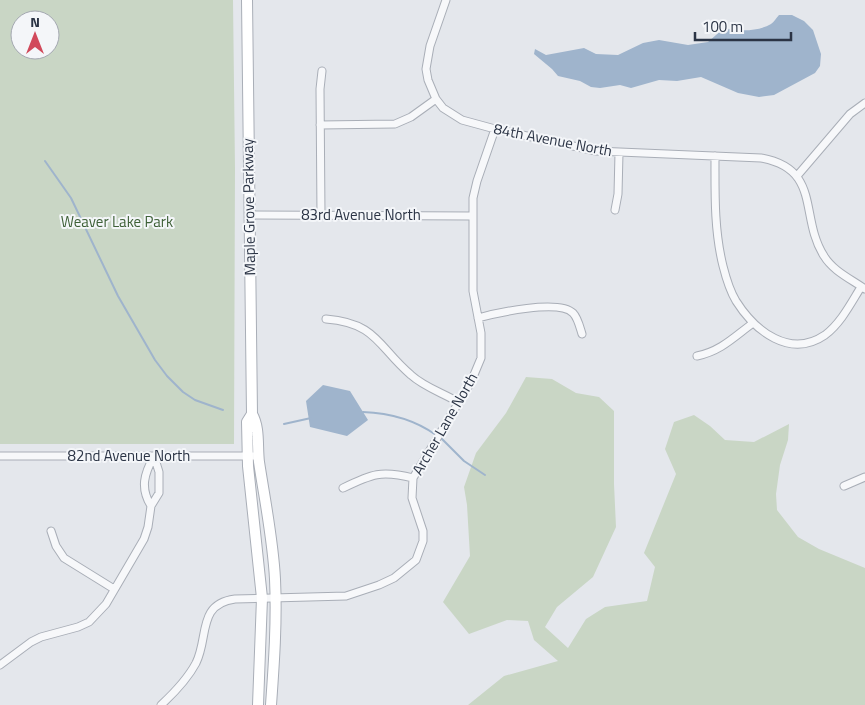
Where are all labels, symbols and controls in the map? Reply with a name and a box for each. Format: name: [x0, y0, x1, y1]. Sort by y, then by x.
north arrow: [10, 10, 60, 60]
scale bar: [695, 10, 791, 42]
text: N: [30, 11, 40, 32]
text: 100 m: [702, 15, 743, 38]
street label: 84th Avenue North: [492, 117, 614, 162]
street label: Maple Grove Parkway: [236, 138, 261, 276]
street label: 83rd Avenue North: [301, 203, 421, 226]
park label: Weaver Lake Park: [61, 210, 173, 233]
street label: Archer Lane North: [406, 368, 483, 479]
street label: 82nd Avenue North: [68, 444, 190, 467]

